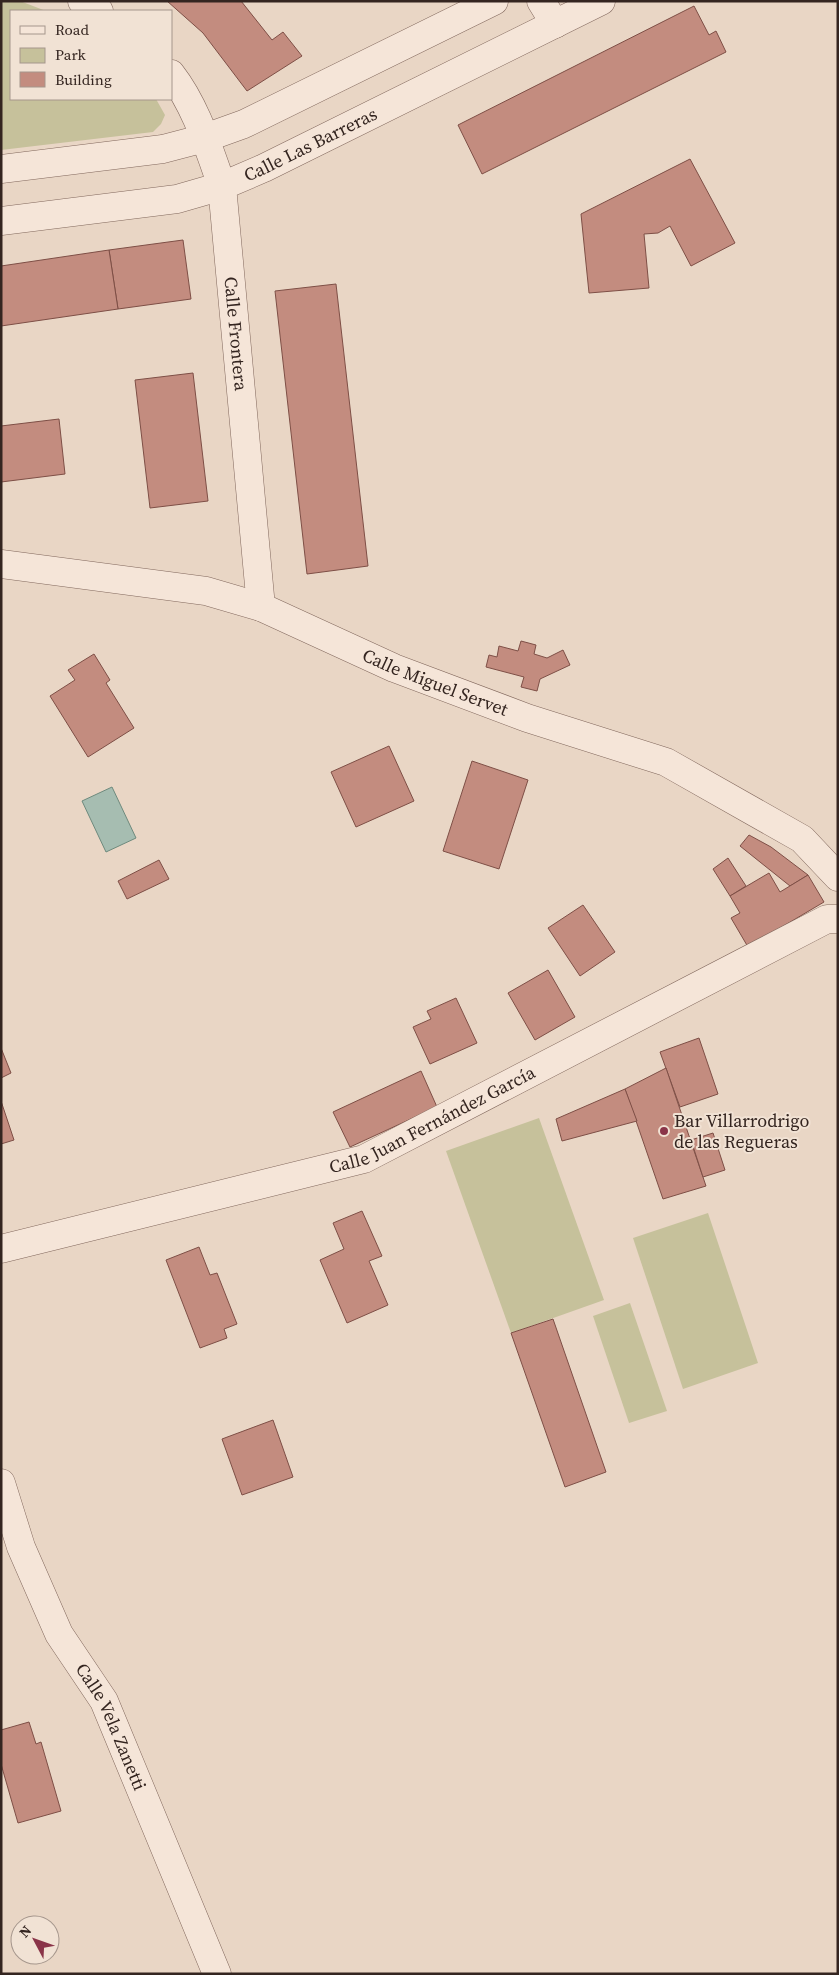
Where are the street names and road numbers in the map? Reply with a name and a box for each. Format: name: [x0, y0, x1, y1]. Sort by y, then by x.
street label: Calle Las Barreras: [240, 101, 381, 187]
street label: Calle Frontera: [218, 276, 254, 393]
street label: Calle Miguel Servet: [358, 642, 512, 722]
street label: Calle Juan Fernández García: [326, 1059, 540, 1179]
street label: Calle Vela Zanetti: [70, 1658, 153, 1794]

